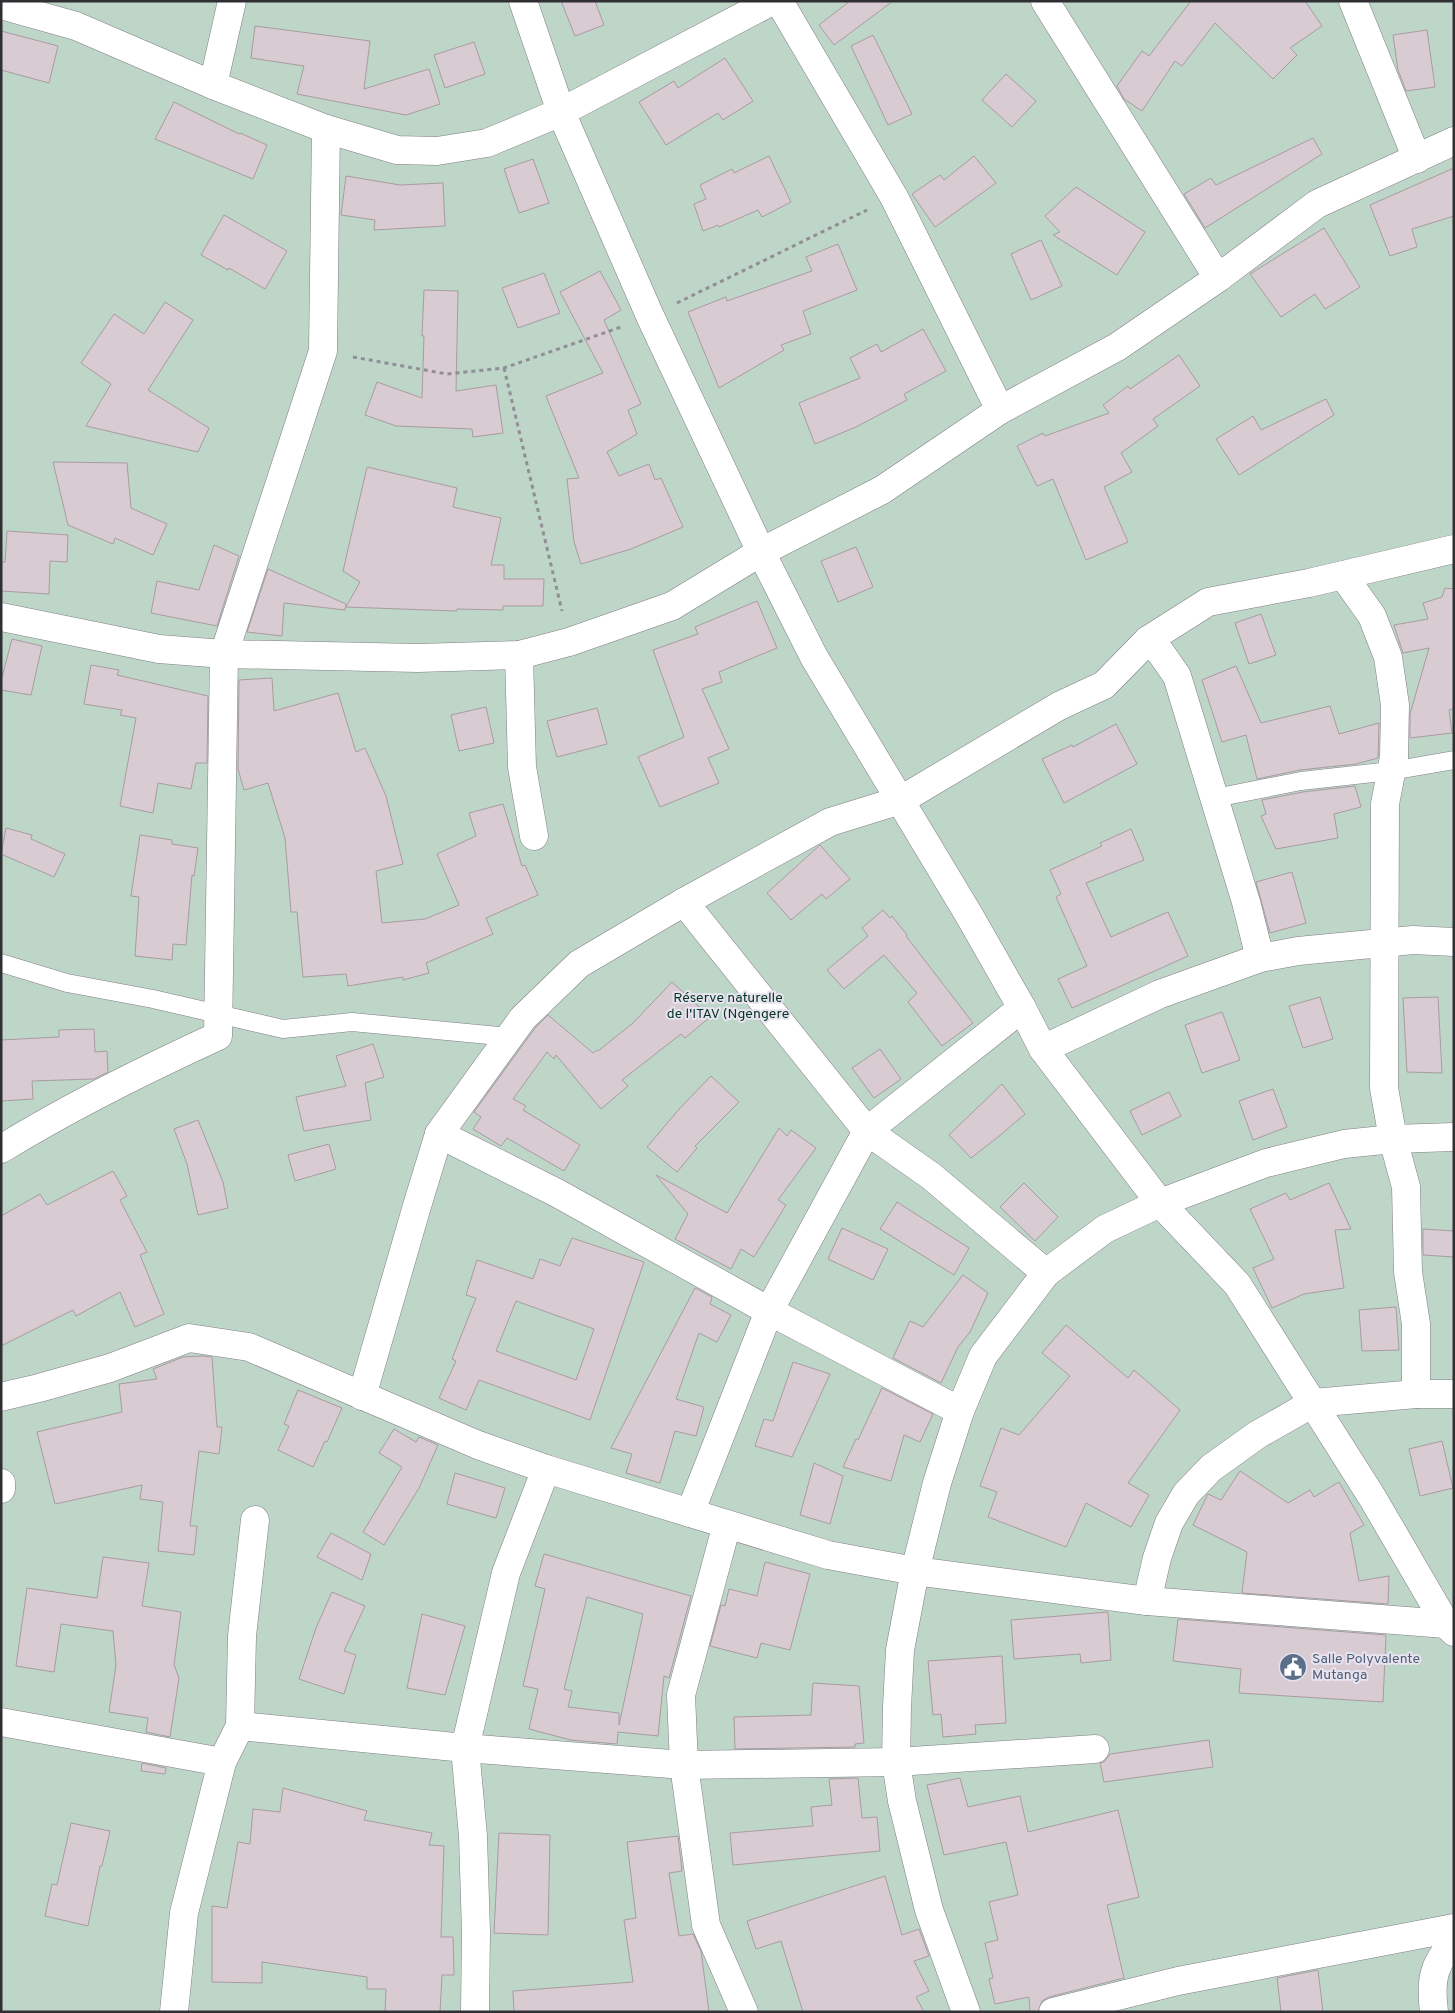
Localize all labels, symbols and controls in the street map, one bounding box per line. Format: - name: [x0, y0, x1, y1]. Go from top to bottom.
- park label: Réserve naturelle de l'ITAV (Ngengere: [667, 990, 789, 1023]
- place label: Salle Polyvalente Mutanga: [1312, 1651, 1420, 1684]
- public building icon: Salle Polyvalente Mutanga: [1278, 1652, 1308, 1682]

